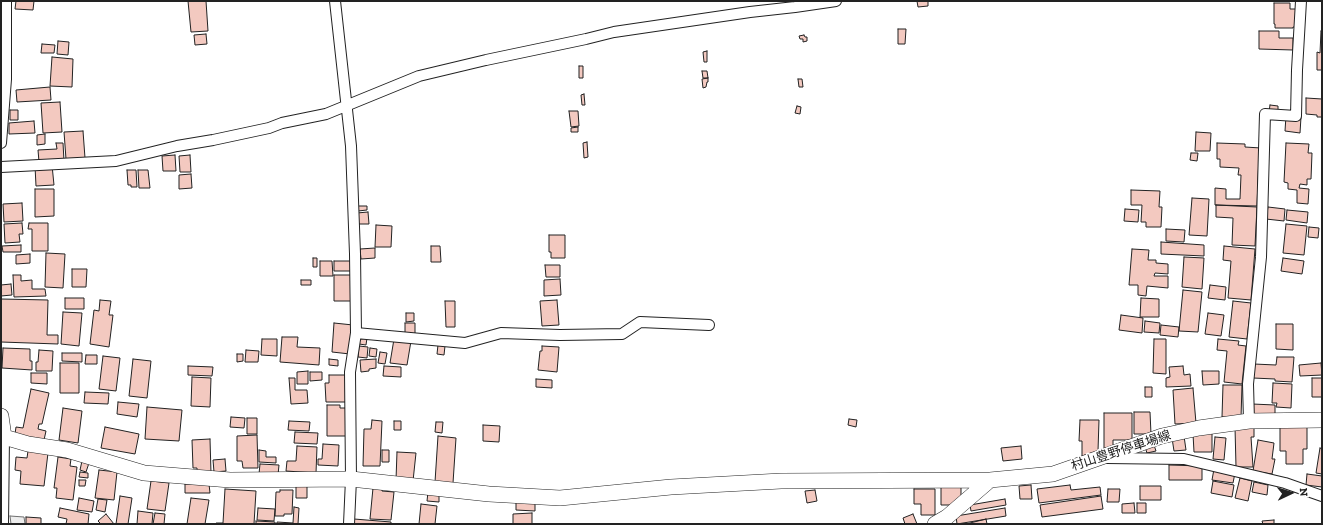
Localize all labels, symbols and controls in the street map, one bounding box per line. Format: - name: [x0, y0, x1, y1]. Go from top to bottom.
- street label: 村山豊野停車場線: [1069, 428, 1173, 474]
- north arrow: [1271, 473, 1311, 513]
- text: N: [1297, 487, 1310, 497]

